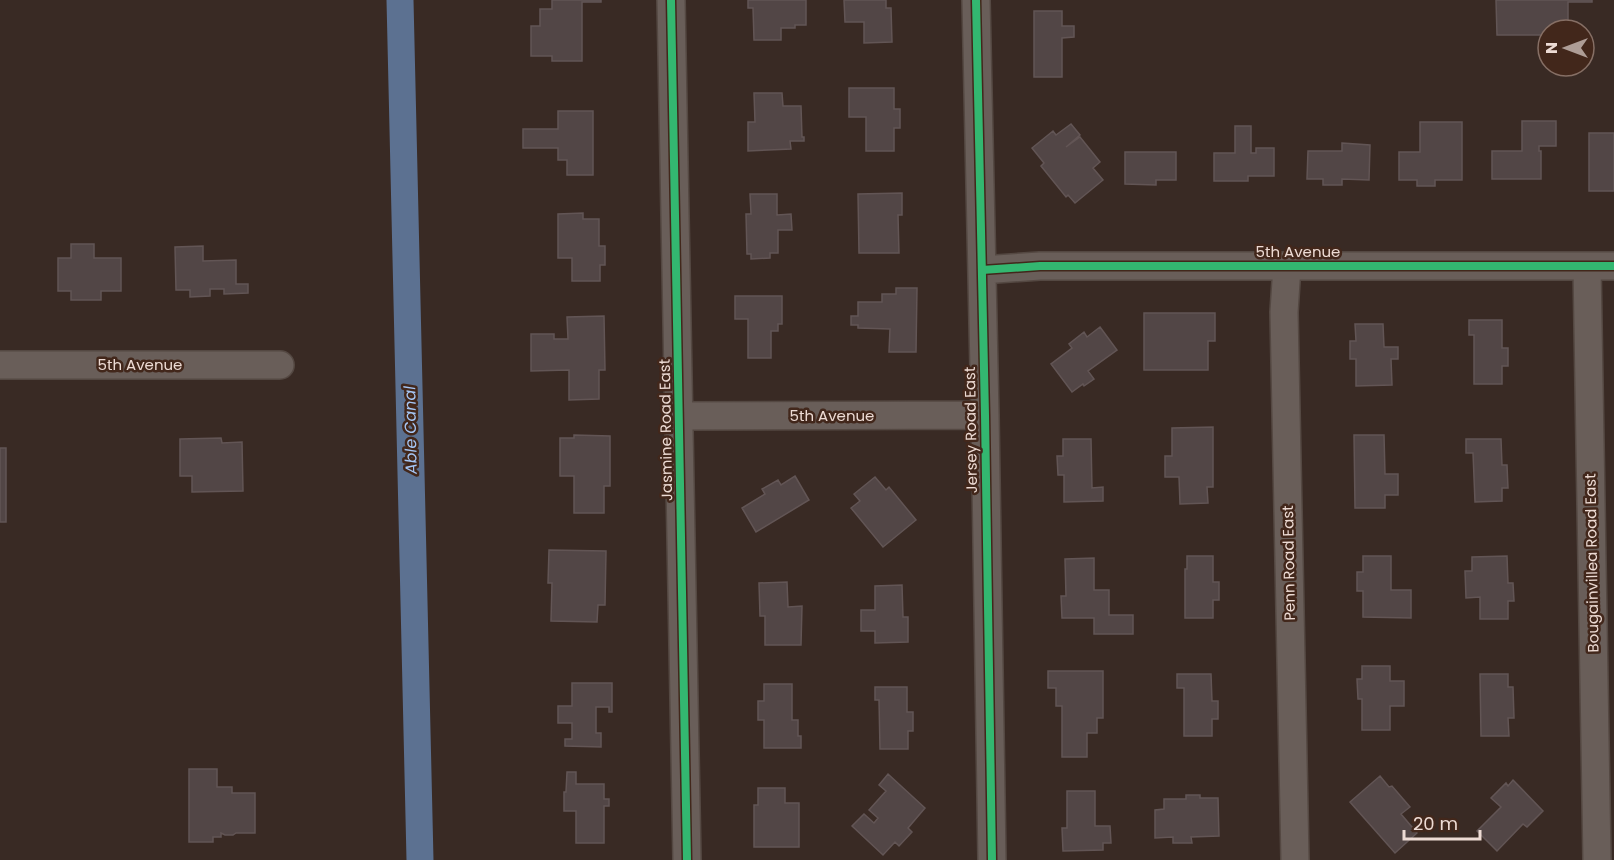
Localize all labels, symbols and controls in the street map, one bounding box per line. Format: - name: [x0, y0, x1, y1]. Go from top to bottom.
- north arrow: [1536, 18, 1596, 78]
- text: N: [1540, 42, 1563, 54]
- street label: 5th Avenue: [1256, 241, 1340, 262]
- street label: 5th Avenue: [98, 354, 182, 375]
- street label: Jasmine Road East: [654, 359, 677, 501]
- street label: Jersey Road East: [959, 367, 982, 493]
- water label: Able Canal: [398, 386, 423, 475]
- street label: 5th Avenue: [790, 405, 874, 426]
- street label: Bougainvillea Road East: [1579, 473, 1604, 653]
- street label: Penn Road East: [1277, 505, 1300, 621]
- scale bar: [1404, 803, 1480, 841]
- text: 20 m: [1413, 811, 1458, 836]

